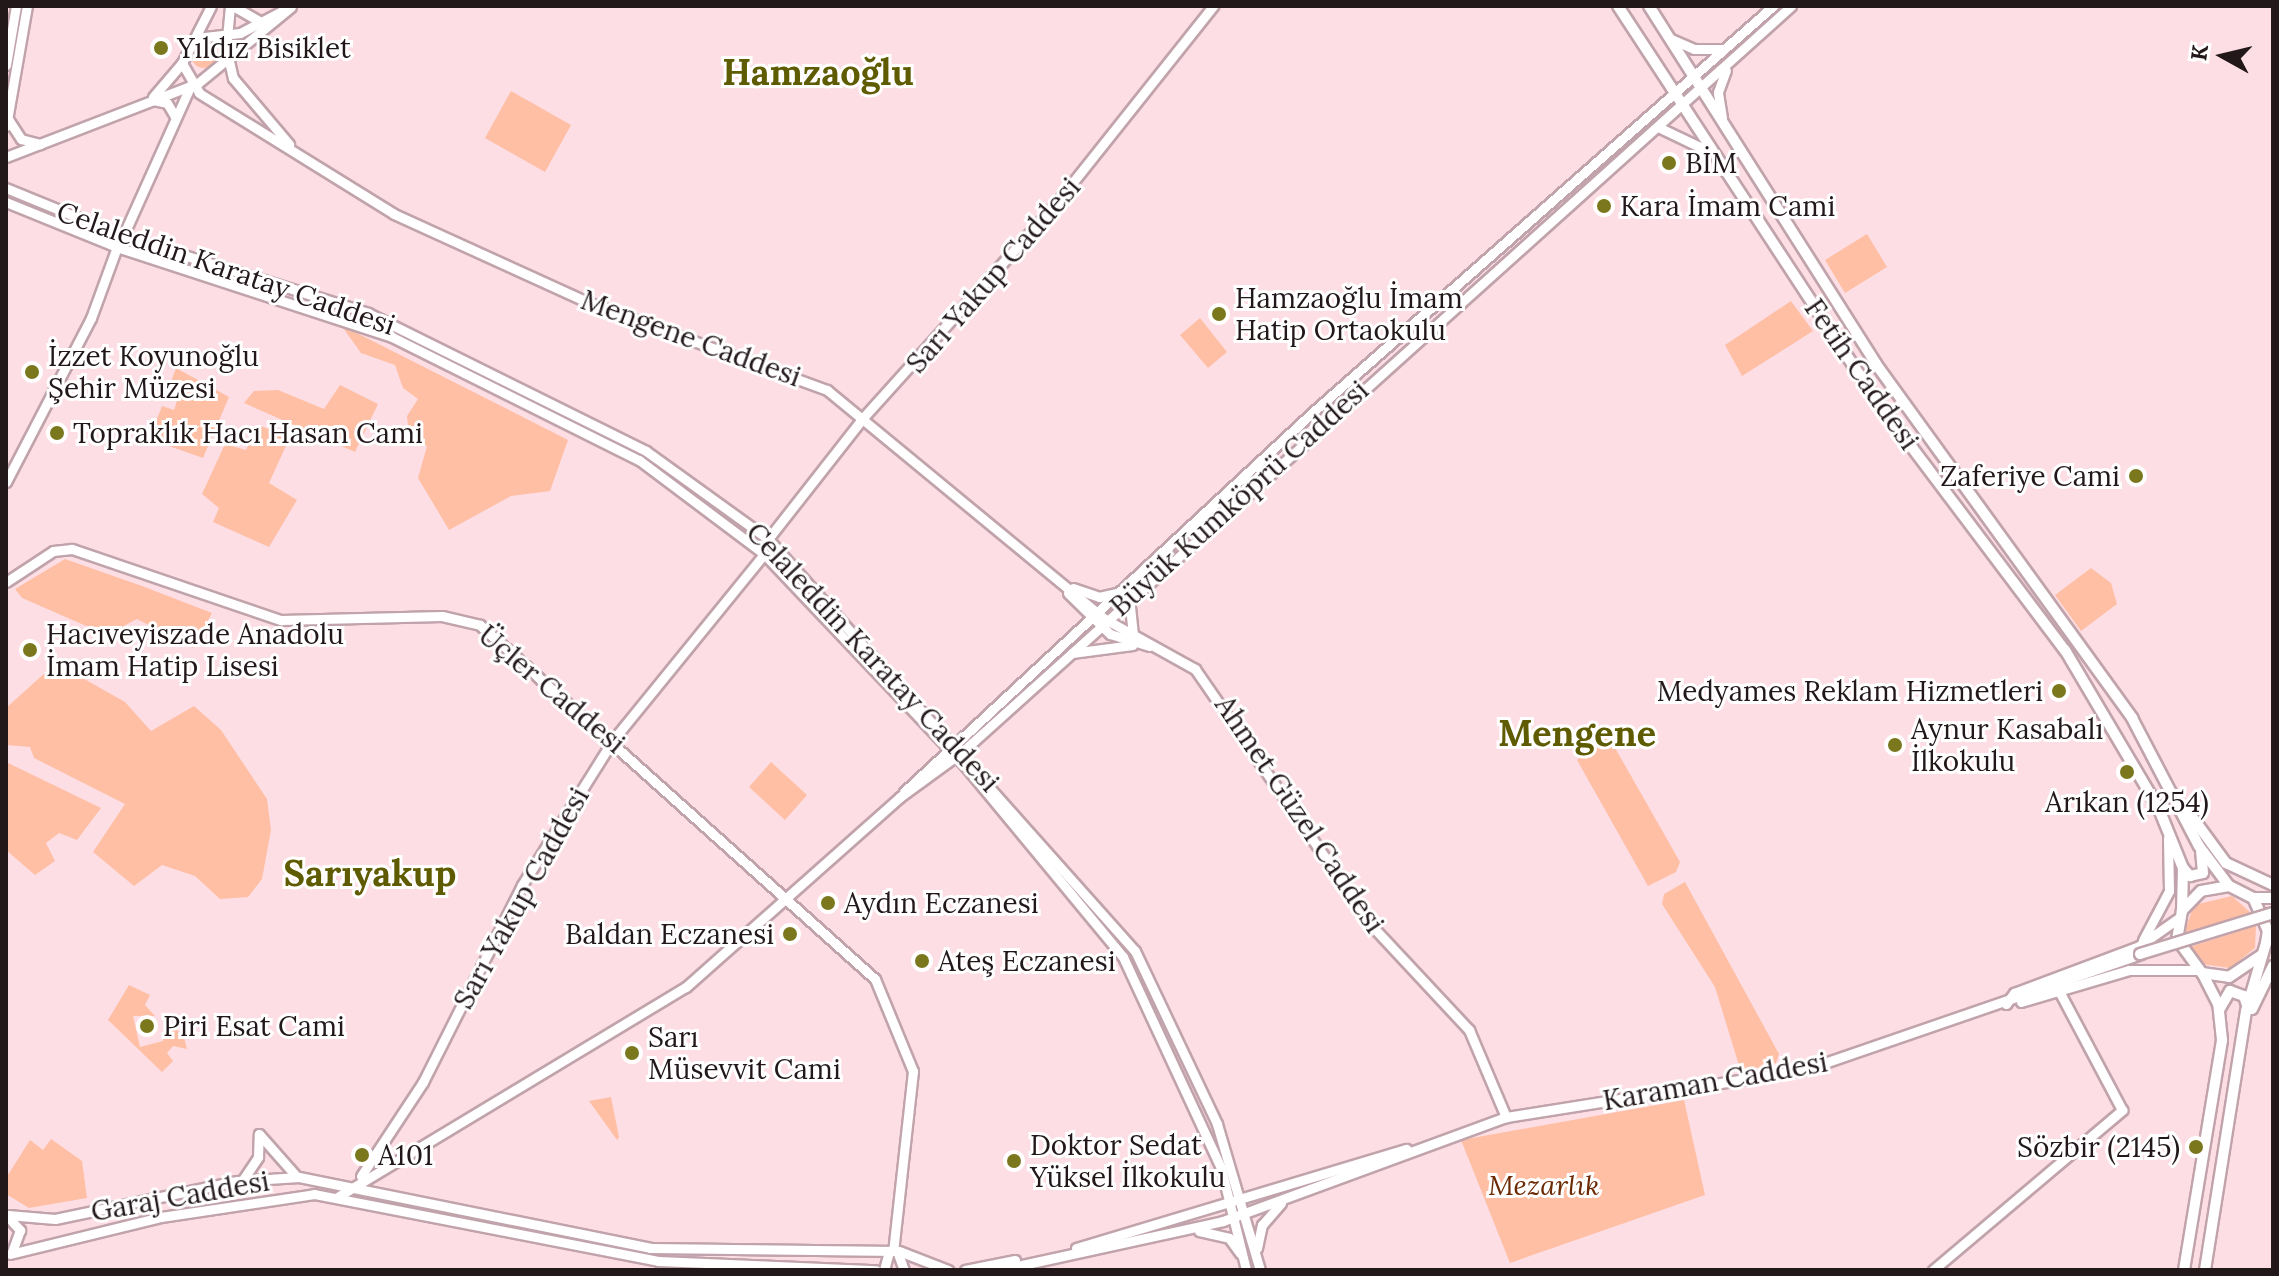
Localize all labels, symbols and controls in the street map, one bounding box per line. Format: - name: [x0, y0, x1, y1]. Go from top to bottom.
- north arrow: [2183, 16, 2263, 96]
- place label: Yıldız Bisiklet: [177, 31, 351, 65]
- marker: Yıldız Bisiklet: [152, 39, 170, 57]
- text: K: [2184, 43, 2214, 62]
- district label: Hamzaoğlu: [722, 51, 914, 95]
- place label: BİM: [1685, 146, 1737, 180]
- marker: BİM: [1660, 154, 1678, 172]
- street label: Sarı Yakup Caddesi: [899, 170, 1087, 380]
- place label: Kara İmam Cami: [1620, 189, 1835, 223]
- street label: Celaleddin Karatay Caddesi: [52, 194, 400, 342]
- marker: Kara İmam Cami: [1595, 197, 1613, 215]
- place label: Hamzaoğlu İmam Hatip Ortaokulu: [1235, 281, 1463, 347]
- street label: Mengene Caddesi: [577, 283, 805, 393]
- street label: Fetih Caddesi: [1798, 292, 1926, 456]
- marker: Hamzaoğlu İmam Hatip Ortaokulu: [1210, 305, 1228, 323]
- place label: İzzet Koyunoğlu Şehir Müzesi: [48, 339, 259, 405]
- marker: İzzet Koyunoğlu Şehir Müzesi: [23, 363, 41, 381]
- street label: Büyük Kumköprü Caddesi: [1103, 373, 1375, 623]
- place label: Topraklık Hacı Hasan Cami: [73, 416, 423, 450]
- marker: Topraklık Hacı Hasan Cami: [48, 424, 66, 442]
- place label: Zaferiye Cami: [1940, 459, 2120, 493]
- marker: Zaferiye Cami: [2127, 467, 2145, 485]
- street label: Celaleddin Karatay Caddesi: [739, 516, 1007, 798]
- place label: Hacıveyiszade Anadolu İmam Hatip Lisesi: [46, 617, 344, 683]
- street label: Üçler Caddesi: [472, 618, 632, 760]
- marker: Hacıveyiszade Anadolu İmam Hatip Lisesi: [21, 641, 39, 659]
- place label: Medyames Reklam Hizmetleri: [1657, 674, 2043, 708]
- marker: Medyames Reklam Hizmetleri: [2050, 682, 2068, 700]
- street label: Ahmet Güzel Caddesi: [1208, 689, 1392, 939]
- district label: Mengene: [1498, 712, 1656, 756]
- place label: Aynur Kasabalı İlkokulu: [1911, 712, 2103, 778]
- marker: Aynur Kasabalı İlkokulu: [1886, 736, 1904, 754]
- marker: Arıkan (1254): [2118, 763, 2136, 781]
- street label: Sarı Yakup Caddesi: [446, 781, 596, 1015]
- place label: Arıkan (1254): [2045, 785, 2209, 819]
- district label: Sarıyakup: [284, 852, 456, 896]
- place label: Aydın Eczanesi: [844, 886, 1039, 920]
- marker: Aydın Eczanesi: [819, 894, 837, 912]
- place label: Baldan Eczanesi: [565, 917, 774, 951]
- marker: Baldan Eczanesi: [781, 925, 799, 943]
- place label: Ateş Eczanesi: [938, 944, 1116, 978]
- marker: Ateş Eczanesi: [913, 952, 931, 970]
- place label: Piri Esat Cami: [163, 1009, 345, 1043]
- marker: Piri Esat Cami: [138, 1017, 156, 1035]
- place label: Sarı Müsevvit Cami: [648, 1020, 841, 1086]
- marker: Sarı Müsevvit Cami: [623, 1044, 641, 1062]
- street label: Karaman Caddesi: [1600, 1045, 1830, 1117]
- place label: Doktor Sedat Yüksel İlkokulu: [1030, 1128, 1226, 1194]
- place label: Sözbir (2145): [2017, 1130, 2180, 1164]
- place label: A101: [378, 1138, 433, 1172]
- marker: Sözbir (2145): [2187, 1138, 2205, 1156]
- marker: A101: [353, 1146, 371, 1164]
- marker: Doktor Sedat Yüksel İlkokulu: [1005, 1152, 1023, 1170]
- street label: Garaj Caddesi: [88, 1164, 272, 1228]
- park label: Mezarlık: [1488, 1168, 1600, 1202]

